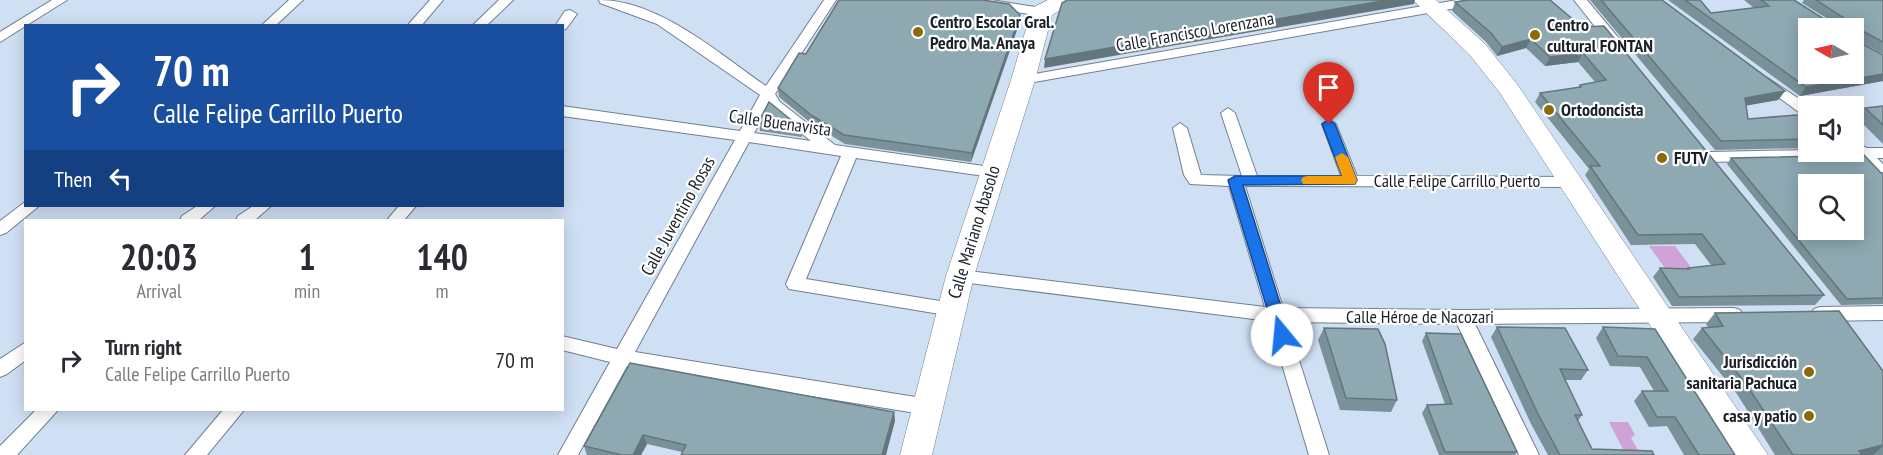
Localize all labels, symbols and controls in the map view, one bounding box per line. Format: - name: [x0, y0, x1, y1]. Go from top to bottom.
- street label: Calle Francisco Lorenzana: [1114, 6, 1276, 57]
- place label: Centro Escolar Gral. Pedro Ma. Anaya: [930, 10, 1054, 54]
- place label: Centro cultural FONTAN: [1547, 13, 1653, 57]
- north arrow: [1798, 18, 1864, 84]
- map controls: [1798, 18, 1864, 240]
- marker: Centro Escolar Gral. Pedro Ma. Anaya: [911, 25, 925, 39]
- marker: Centro cultural FONTAN: [1528, 28, 1542, 42]
- text: 70 m: [153, 43, 230, 98]
- icon: right: [54, 48, 132, 126]
- pin: [1303, 62, 1354, 124]
- icon: arrive: [1312, 71, 1345, 104]
- text: Calle Felipe Carrillo Puerto: [153, 96, 403, 130]
- button: sound: [1798, 96, 1864, 162]
- place label: Ortodoncista: [1561, 98, 1643, 121]
- marker: Ortodoncista: [1542, 103, 1556, 117]
- street label: Calle Buenavista: [728, 104, 833, 141]
- place label: FUTV: [1674, 146, 1709, 169]
- marker: FUTV: [1655, 151, 1669, 165]
- street label: Calle Juventino Rosas: [635, 152, 720, 279]
- icon: left: [104, 162, 137, 195]
- street label: Calle Mariano Abasolo: [942, 162, 1005, 301]
- text: Then: [54, 165, 92, 193]
- street label: Calle Felipe Carrillo Puerto: [1374, 169, 1541, 192]
- button: search: [1798, 174, 1864, 240]
- text: 20:03: [120, 233, 198, 280]
- text: 1: [298, 233, 316, 280]
- text: 140: [416, 233, 468, 280]
- text: Arrival: [136, 278, 182, 304]
- text: min: [294, 278, 320, 304]
- text: m: [436, 278, 449, 304]
- position arrow: [1250, 303, 1314, 367]
- street label: Calle Héroe de Nacozari: [1346, 305, 1494, 328]
- text: Turn right: [105, 333, 182, 361]
- icon: right: [54, 344, 87, 377]
- text: 70 m: [495, 346, 534, 374]
- place label: Jurisdicción sanitaria Pachuca: [1686, 350, 1797, 394]
- text: Calle Felipe Carrillo Puerto: [105, 361, 290, 387]
- marker: Jurisdicción sanitaria Pachuca: [1802, 365, 1816, 379]
- place label: casa y patio: [1723, 404, 1797, 427]
- marker: casa y patio: [1802, 409, 1816, 423]

